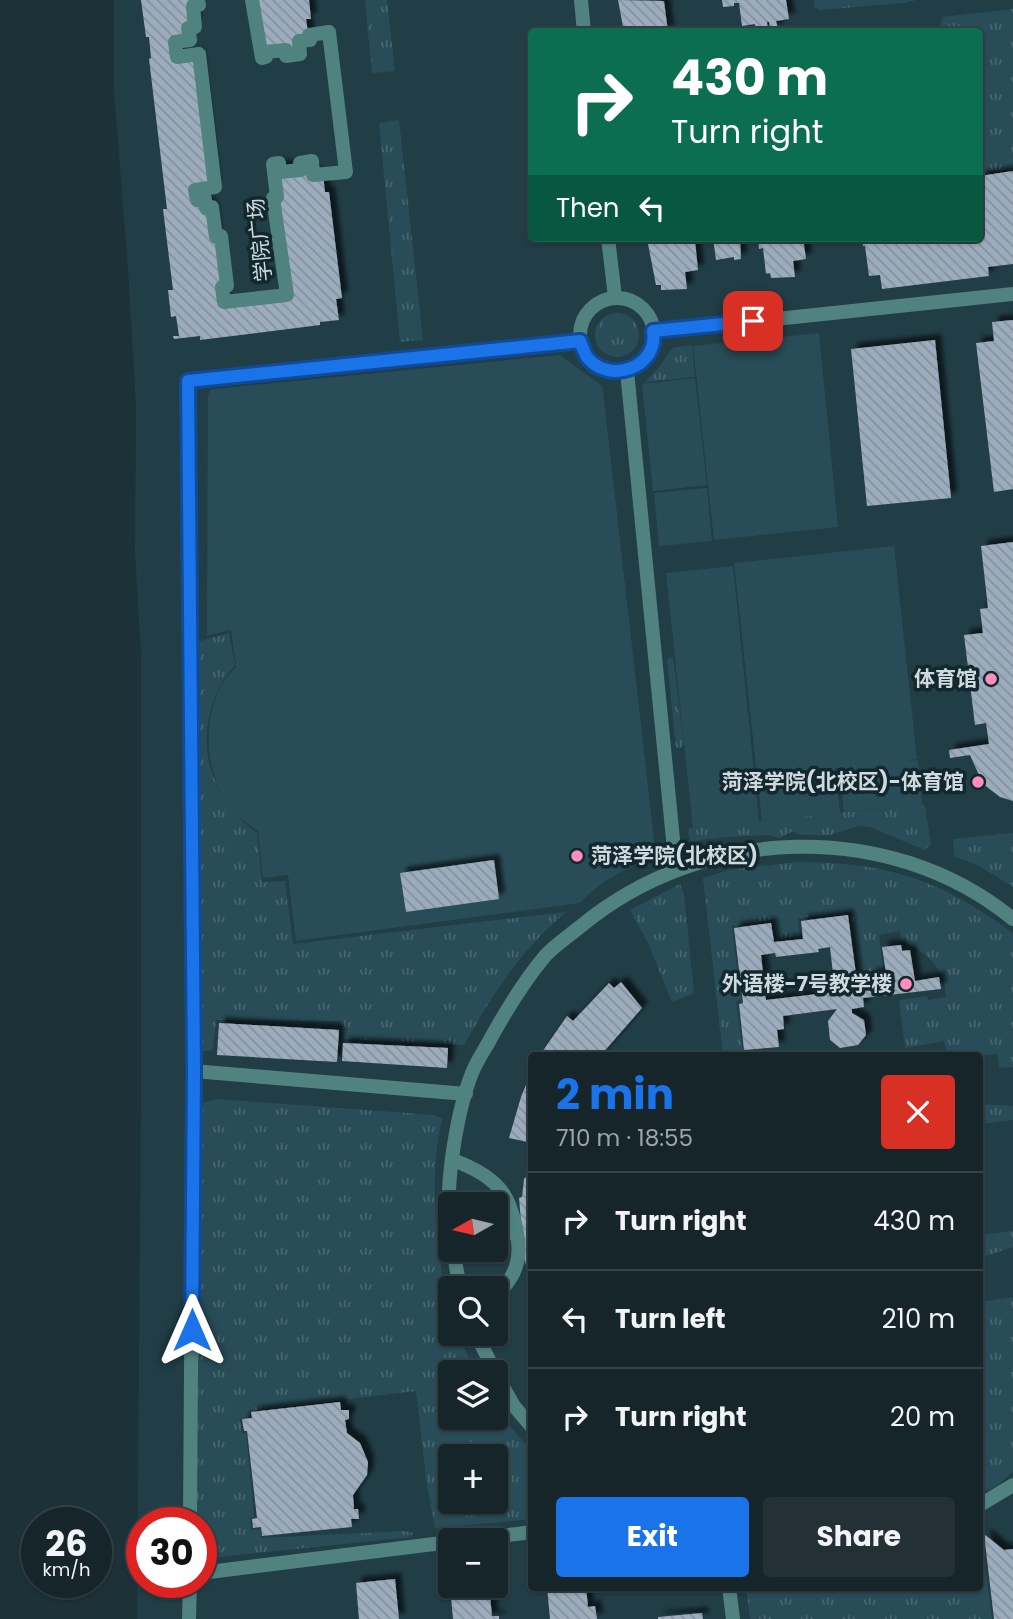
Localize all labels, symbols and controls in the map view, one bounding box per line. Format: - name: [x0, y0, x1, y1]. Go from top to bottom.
- text: 430 m: [671, 44, 828, 112]
- icon: right: [556, 56, 647, 147]
- text: Turn right: [671, 109, 823, 154]
- icon: left: [633, 189, 671, 227]
- text: Then: [556, 190, 619, 226]
- street label: 学院广场: [241, 197, 278, 283]
- pin: [723, 291, 783, 351]
- icon: arrive: [734, 302, 772, 340]
- place label: 体育馆: [914, 664, 977, 693]
- marker: 体育馆: [983, 671, 999, 687]
- place label: 菏泽学院(北校区)-体育馆: [722, 767, 964, 796]
- marker: 菏泽学院(北校区)-体育馆: [970, 774, 986, 790]
- place label: 菏泽学院(北校区): [591, 841, 758, 870]
- marker: 菏泽学院(北校区): [569, 848, 585, 864]
- place label: 外语楼-7号教学楼: [722, 969, 892, 998]
- marker: 外语楼-7号教学楼: [898, 976, 914, 992]
- text: 2 min: [556, 1065, 674, 1124]
- button: close: [881, 1075, 955, 1149]
- text: 710 m · 18:55: [556, 1122, 693, 1154]
- north arrow: [438, 1192, 508, 1262]
- map controls: [438, 1192, 508, 1598]
- icon: right: [556, 1202, 594, 1240]
- text: Turn right: [615, 1203, 747, 1239]
- text: 430 m: [873, 1203, 955, 1239]
- button: search: [438, 1276, 508, 1346]
- position arrow: [155, 1293, 229, 1367]
- icon: left: [556, 1300, 594, 1338]
- text: Turn left: [615, 1301, 726, 1337]
- text: 210 m: [882, 1301, 955, 1337]
- button: layers: [438, 1360, 508, 1430]
- icon: right: [556, 1398, 594, 1436]
- text: Turn right: [615, 1399, 747, 1435]
- text: 20 m: [890, 1399, 955, 1435]
- button: +: [438, 1444, 508, 1514]
- button: Exit: [556, 1497, 749, 1577]
- button: Share: [763, 1497, 955, 1577]
- speed limit sign: 30: [126, 1507, 217, 1598]
- text: 26: [45, 1519, 88, 1568]
- button: −: [438, 1528, 508, 1598]
- text: km/h: [43, 1557, 90, 1582]

